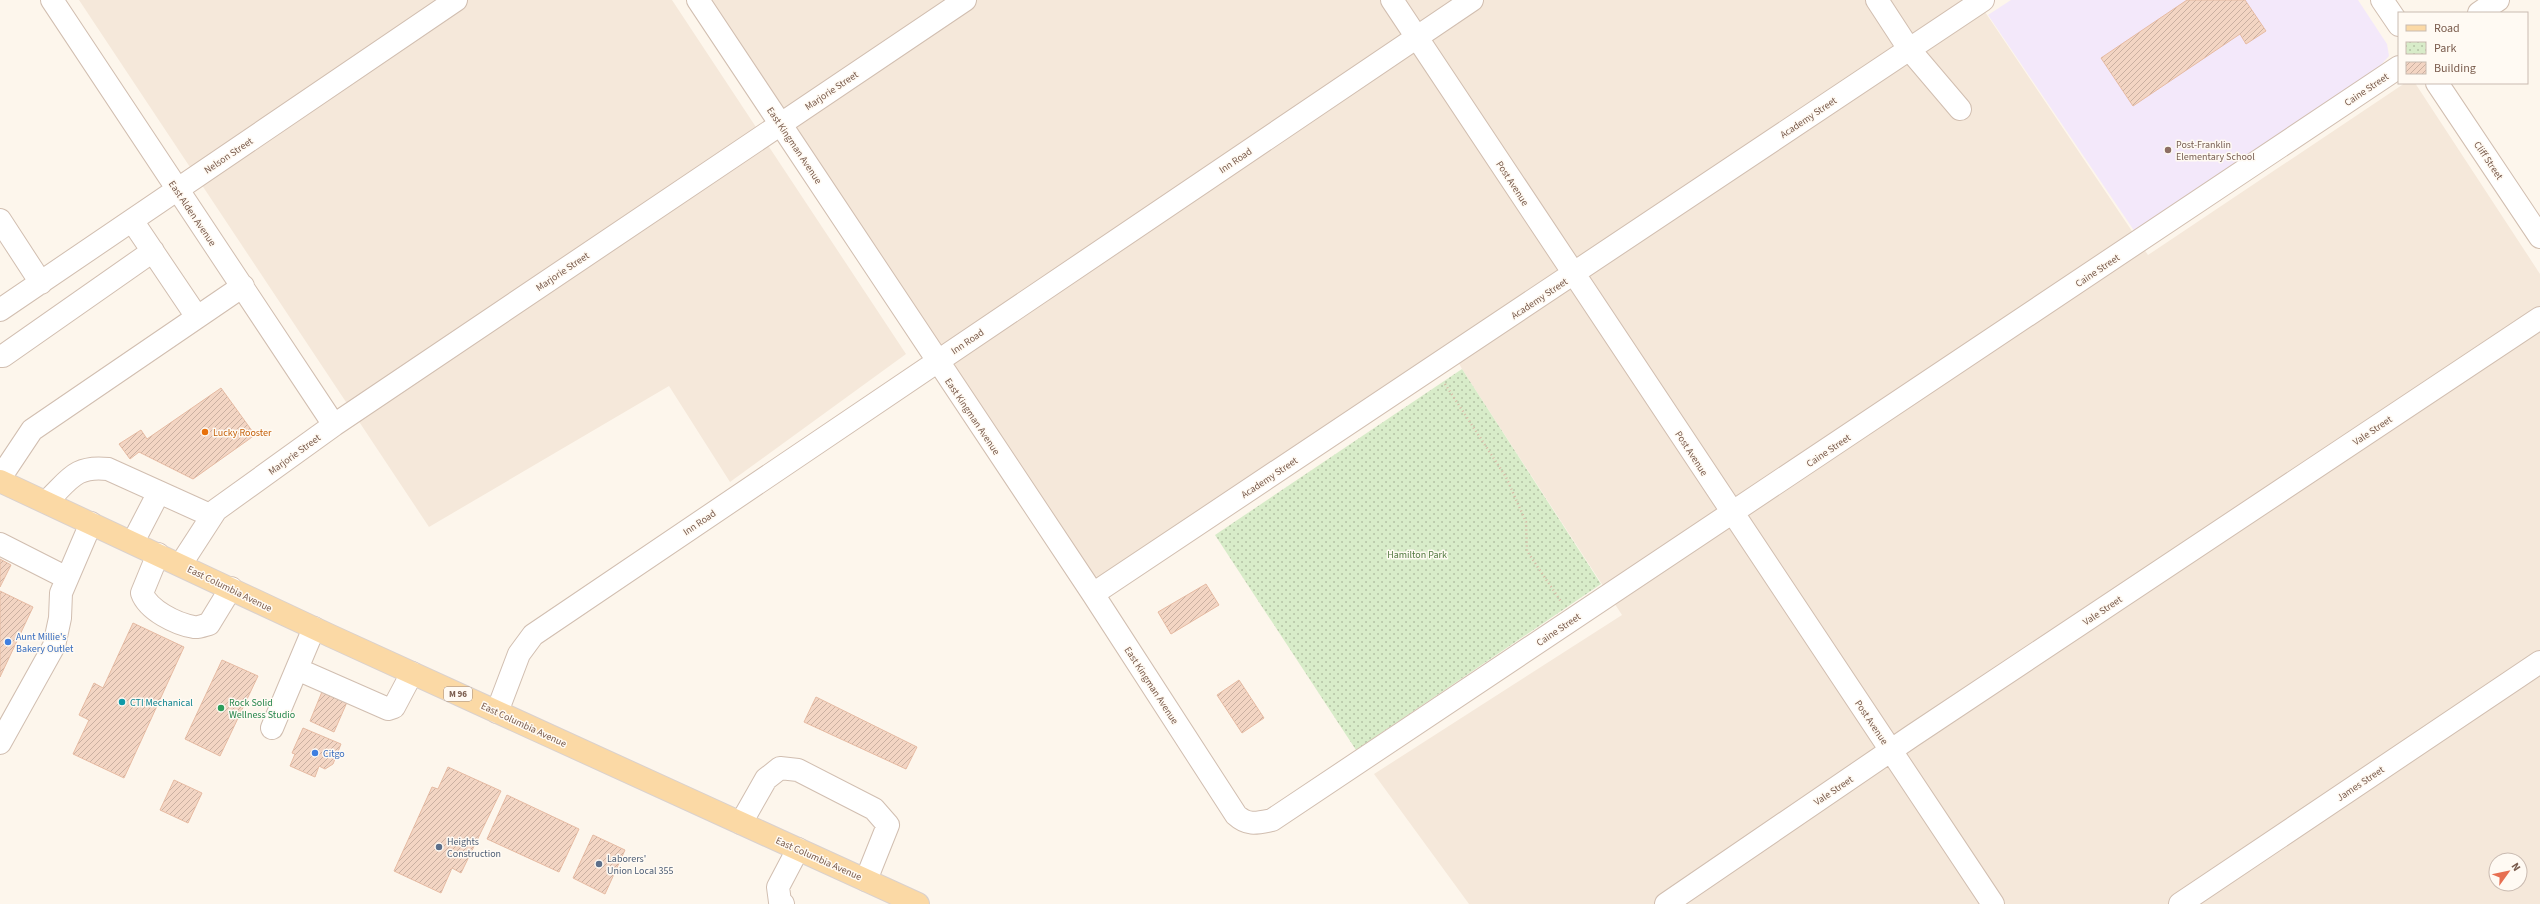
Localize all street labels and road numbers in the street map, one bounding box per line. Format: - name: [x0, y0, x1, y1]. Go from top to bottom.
- street label: Marjorie Street: [802, 67, 862, 114]
- street label: Caine Street: [2342, 70, 2392, 110]
- street label: Academy Street: [1778, 93, 1840, 142]
- street label: East Kingman Avenue: [763, 104, 825, 187]
- street label: Nelson Street: [201, 134, 256, 177]
- street label: Cliff Street: [2470, 139, 2506, 183]
- street label: Inn Road: [1216, 145, 1255, 177]
- street label: Post Avenue: [1492, 158, 1532, 209]
- street label: East Alden Avenue: [165, 178, 219, 249]
- street label: Marjorie Street: [533, 248, 593, 295]
- street label: Caine Street: [2073, 251, 2123, 291]
- street label: Academy Street: [1509, 274, 1571, 323]
- street label: Inn Road: [948, 326, 987, 358]
- street label: East Kingman Avenue: [941, 375, 1003, 458]
- street label: Vale Street: [2350, 412, 2395, 449]
- street label: Post Avenue: [1671, 428, 1711, 479]
- street label: Marjorie Street: [266, 431, 324, 479]
- street label: Caine Street: [1804, 431, 1854, 471]
- street label: Academy Street: [1239, 453, 1301, 502]
- street label: Inn Road: [680, 507, 719, 539]
- street label: East Columbia Avenue: [185, 562, 274, 616]
- street label: Vale Street: [2080, 592, 2125, 629]
- street label: Caine Street: [1534, 610, 1584, 650]
- street label: East Kingman Avenue: [1121, 644, 1182, 727]
- road number: M 96: [444, 687, 472, 701]
- street label: Post Avenue: [1851, 697, 1891, 748]
- street label: East Columbia Avenue: [478, 699, 569, 751]
- street label: James Street: [2334, 762, 2388, 805]
- street label: Vale Street: [1811, 772, 1856, 809]
- street label: East Columbia Avenue: [773, 834, 864, 884]

